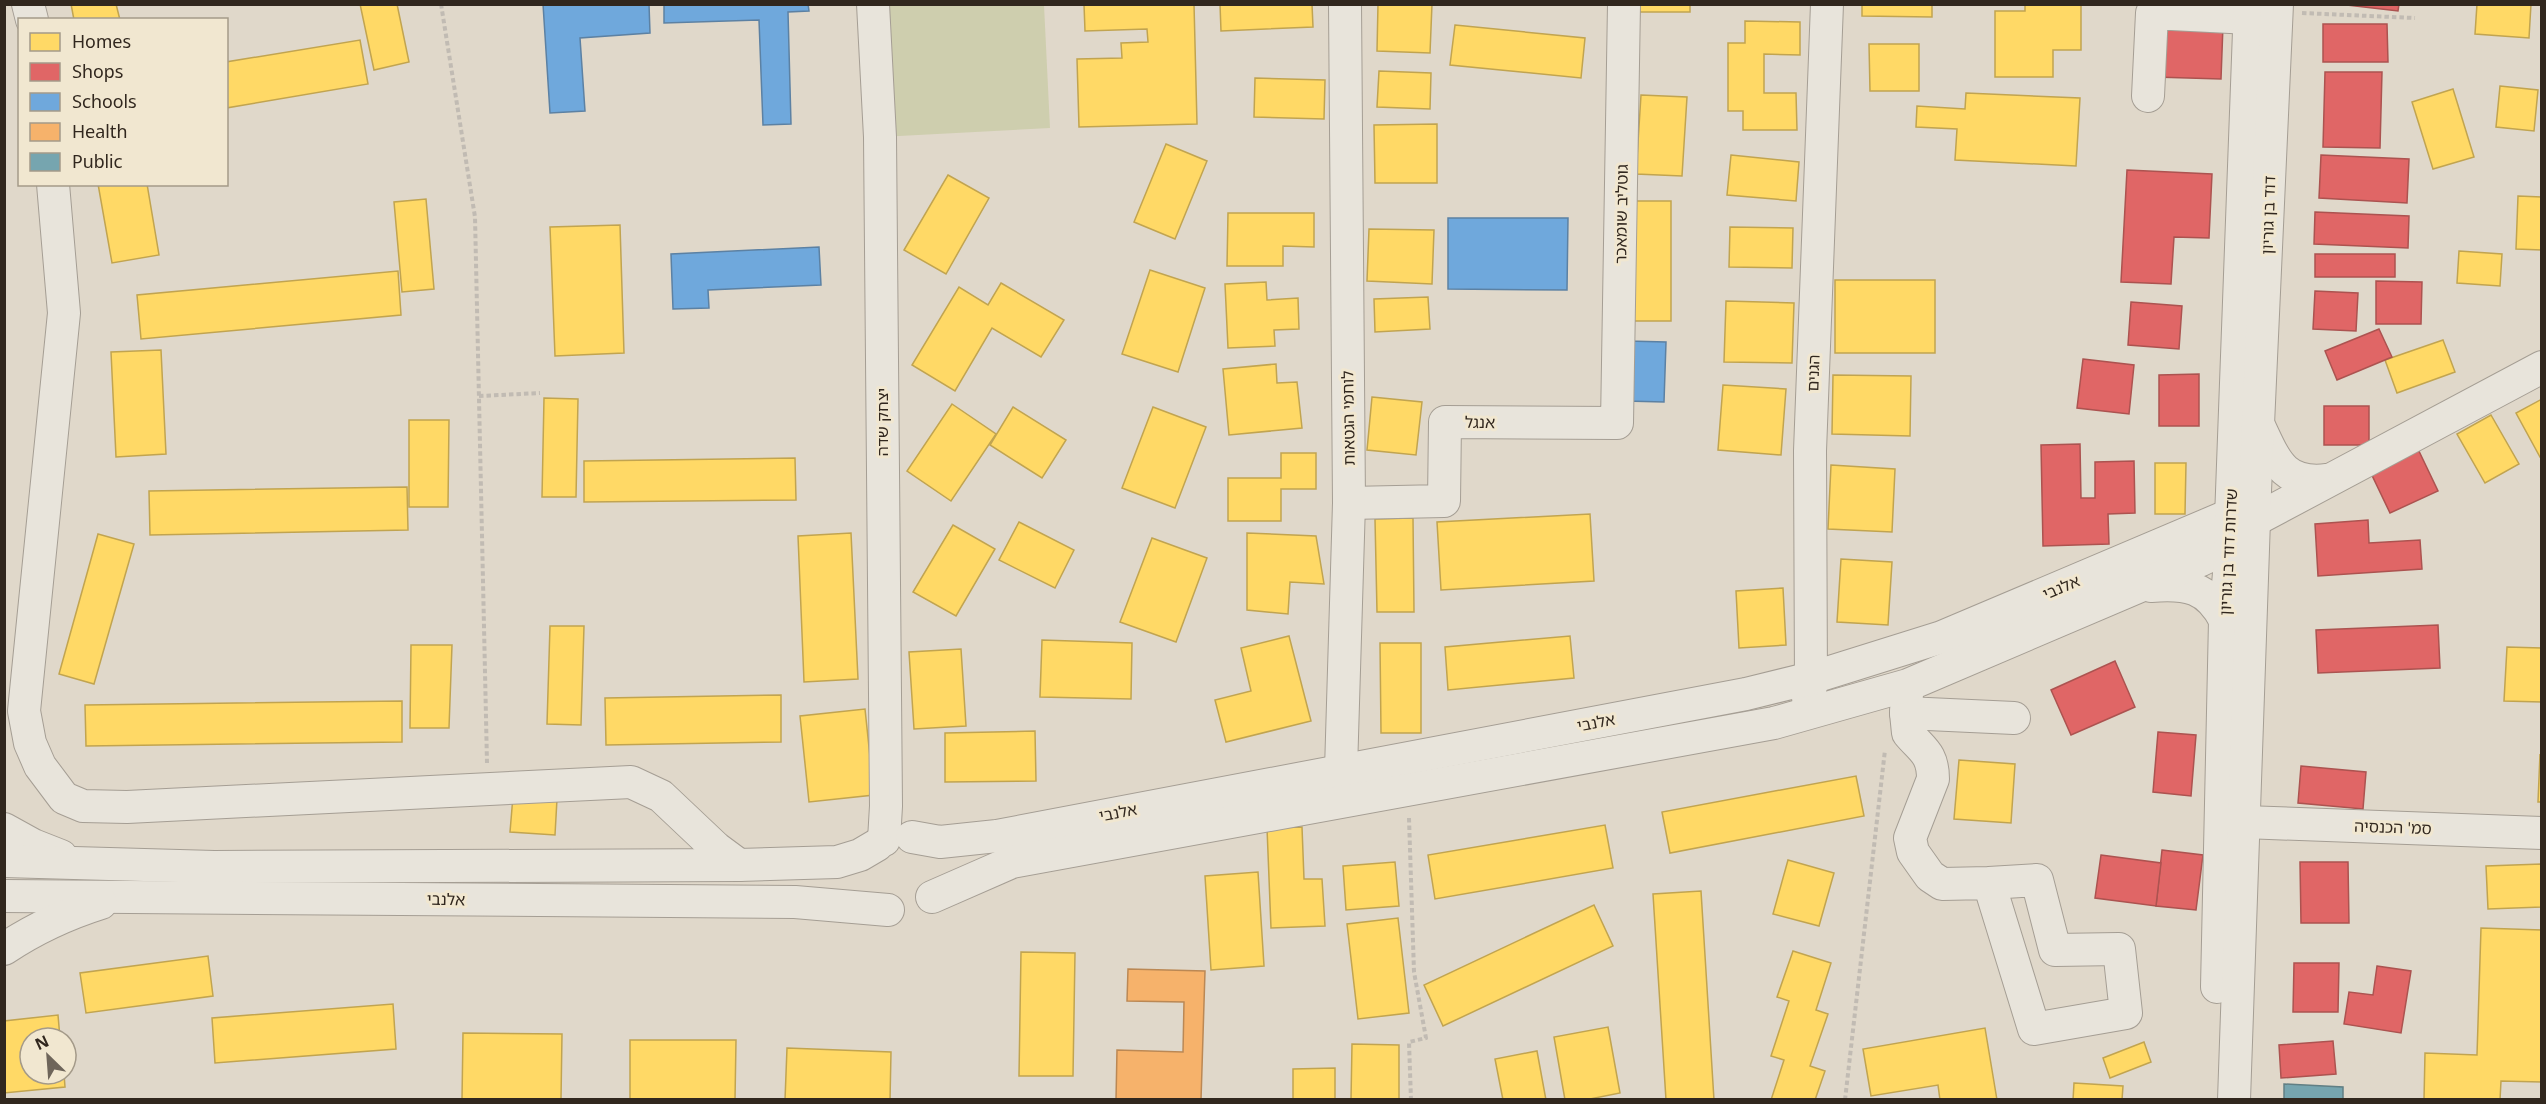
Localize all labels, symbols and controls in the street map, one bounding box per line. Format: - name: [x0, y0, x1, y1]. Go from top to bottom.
- legend: [18, 18, 228, 186]
- text: Homes: [72, 29, 131, 53]
- text: Shops: [72, 59, 123, 83]
- text: Schools: [72, 89, 137, 113]
- text: Health: [72, 119, 128, 143]
- text: Public: [72, 149, 123, 173]
- street label: גוטליב שומאכר: [1609, 164, 1633, 264]
- street label: דוד בן גוריון: [2256, 175, 2280, 255]
- street label: הגנים: [1801, 354, 1825, 392]
- street label: לוחמי הגטאות: [1336, 370, 1360, 466]
- street label: יצחק שדה: [871, 388, 893, 456]
- street label: אנגל: [1465, 411, 1495, 433]
- street label: שדרות דוד בן גוריון: [2214, 488, 2242, 616]
- street label: אלנבי: [2039, 569, 2083, 605]
- street label: אלנבי: [1575, 708, 1617, 736]
- street label: אלנבי: [1097, 798, 1139, 826]
- street label: סמ' הכנסיה: [2354, 815, 2432, 839]
- street label: אלנבי: [427, 888, 465, 910]
- north arrow: [18, 1026, 78, 1086]
- text: N: [31, 1030, 52, 1055]

